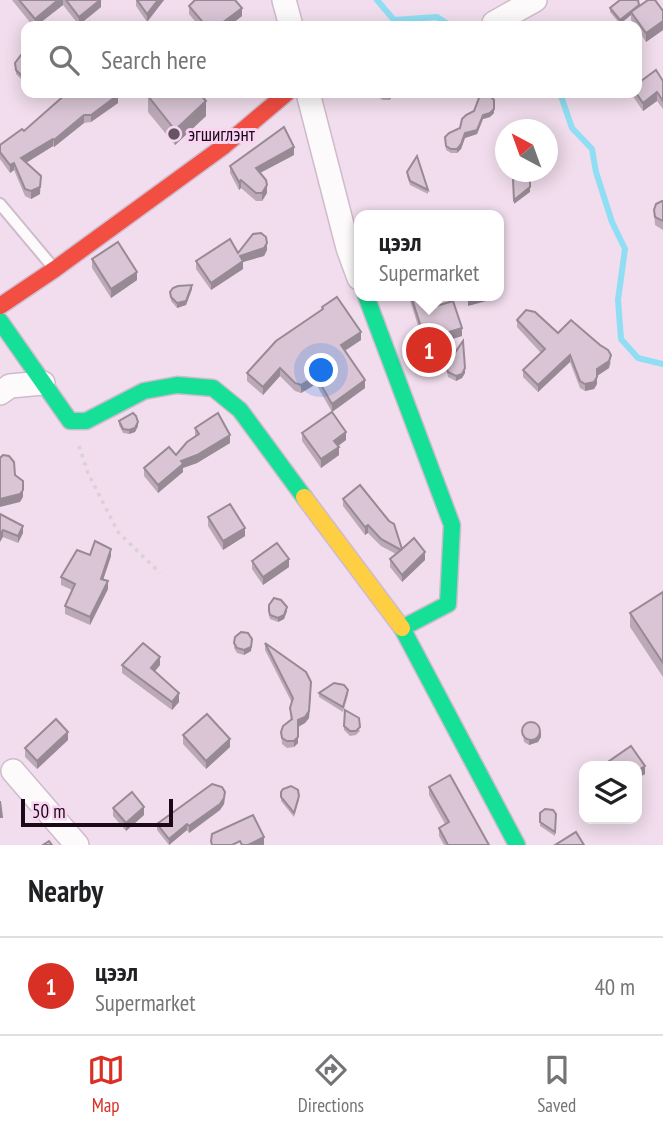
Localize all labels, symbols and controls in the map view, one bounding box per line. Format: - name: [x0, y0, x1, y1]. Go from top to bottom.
- search box: [21, 21, 642, 98]
- icon: search: [45, 41, 83, 79]
- text: Search here: [101, 43, 207, 76]
- north arrow: [495, 119, 558, 182]
- place label: эгшиглэнт: [188, 122, 256, 146]
- marker: эгшиглэнт: [166, 126, 182, 142]
- popup: [354, 210, 504, 301]
- text: цээл: [379, 225, 422, 258]
- text: Supermarket: [379, 258, 479, 287]
- pin: 1: [406, 324, 452, 376]
- your location: [304, 353, 338, 387]
- map controls: [579, 761, 642, 824]
- button: layers: [579, 761, 642, 824]
- scale bar: [21, 796, 173, 828]
- text: 50 m: [32, 799, 66, 823]
- text: Nearby: [28, 871, 103, 910]
- text: цээл: [95, 955, 138, 988]
- text: 1: [46, 972, 57, 1001]
- text: 40 m: [594, 972, 635, 1001]
- text: Supermarket: [95, 988, 196, 1017]
- tab: Map: [87, 1051, 125, 1117]
- tab: Directions: [298, 1051, 364, 1117]
- tab: Saved: [537, 1051, 576, 1117]

